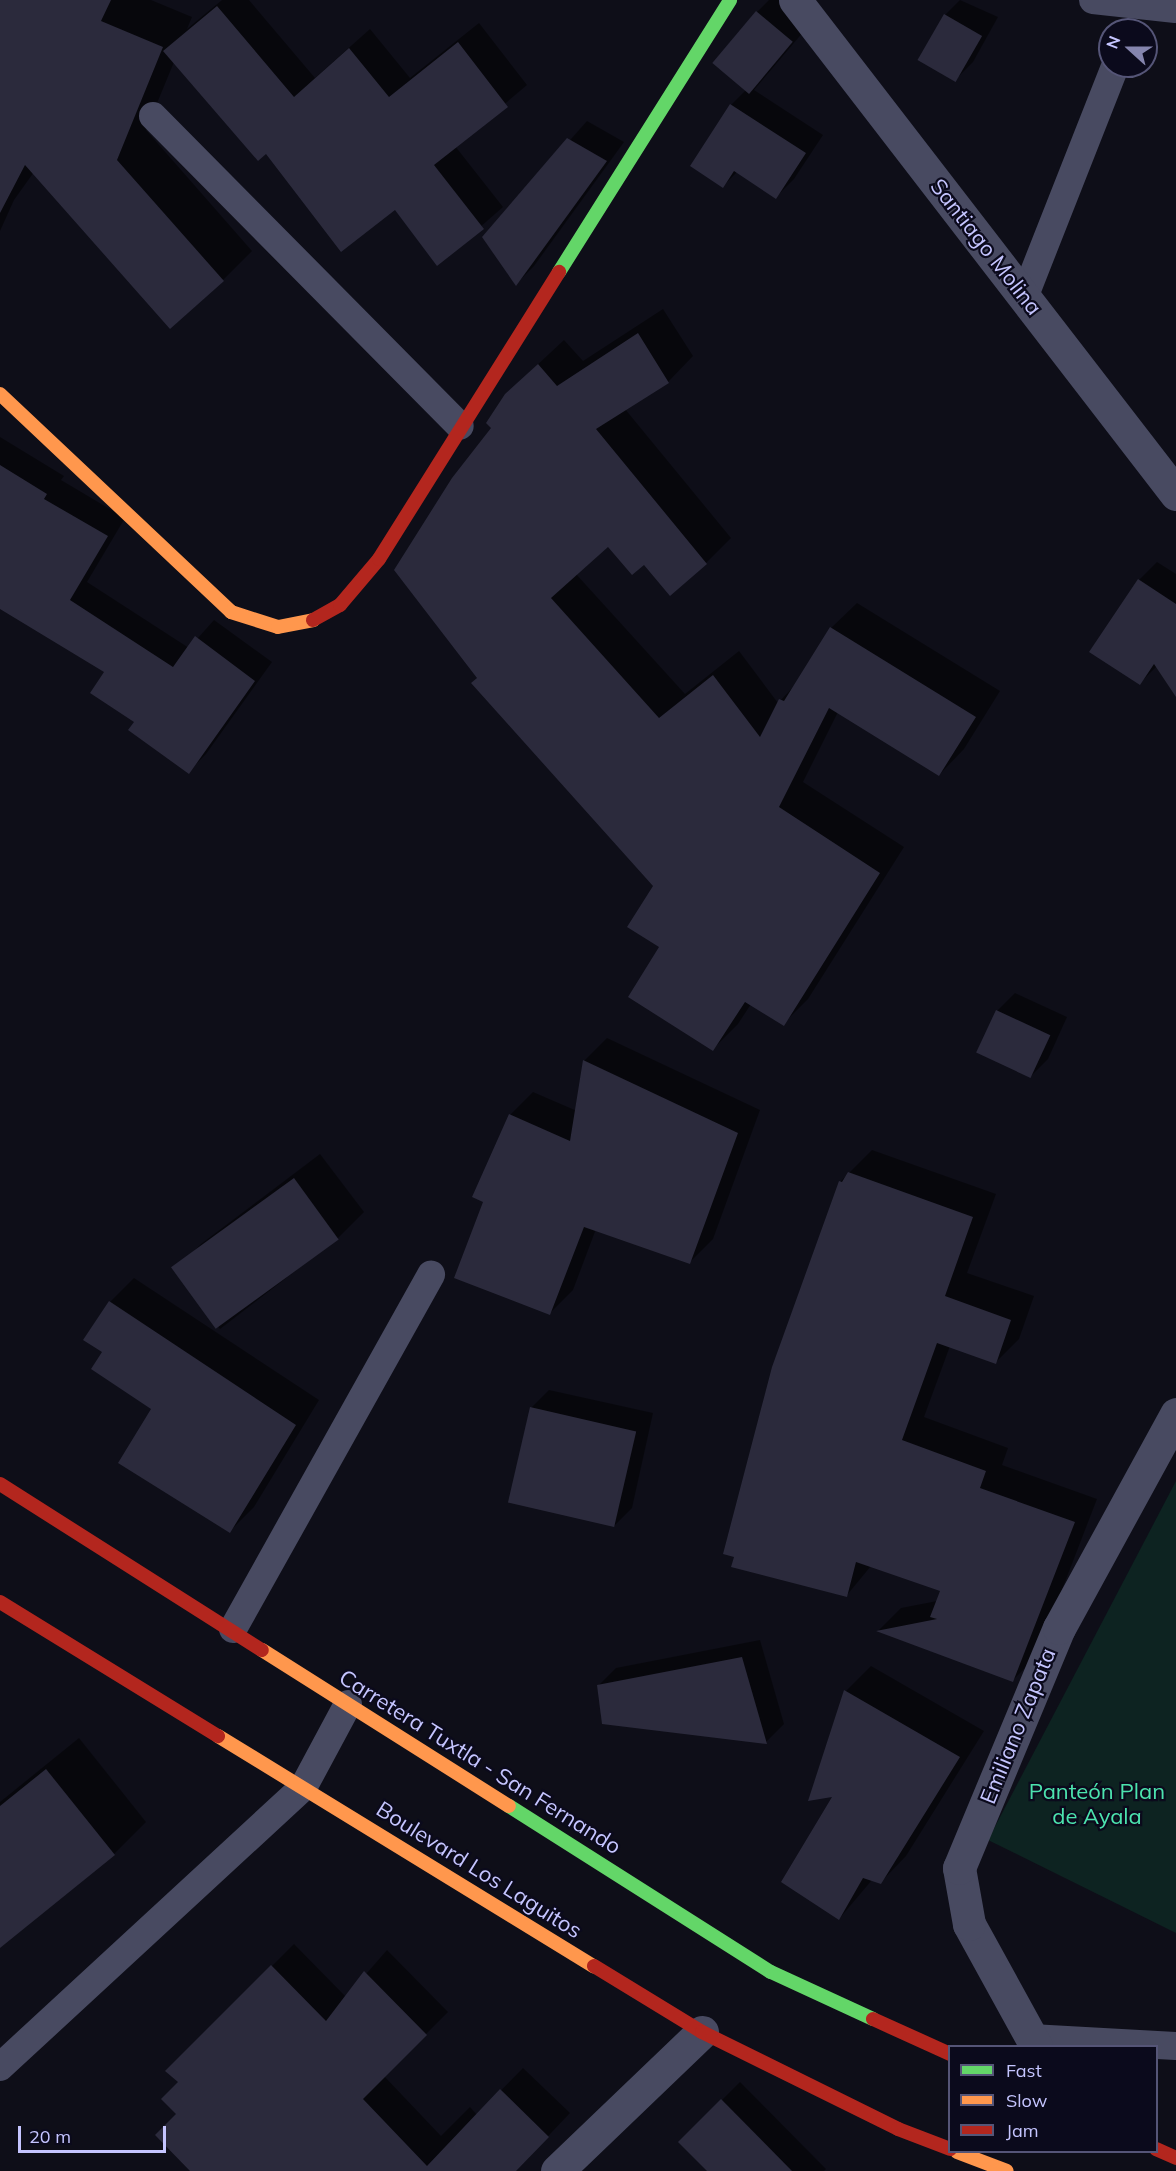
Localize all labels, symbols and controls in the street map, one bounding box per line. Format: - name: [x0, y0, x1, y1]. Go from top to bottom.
- north arrow: [1098, 18, 1158, 78]
- text: N: [1102, 33, 1125, 51]
- street label: Santiago Molina: [925, 174, 1047, 320]
- street label: Emiliano Zapata: [975, 1644, 1061, 1808]
- street label: Carretera Tuxtla - San Fernando: [334, 1664, 626, 1860]
- park label: Panteón Plan de Ayala: [1029, 1778, 1165, 1830]
- street label: Boulevard Los Laguitos: [371, 1796, 587, 1944]
- legend: [948, 2045, 1158, 2153]
- text: Fast: [1006, 2059, 1042, 2082]
- text: Slow: [1006, 2089, 1047, 2112]
- scale bar: [21, 2114, 170, 2152]
- text: Jam: [1006, 2119, 1039, 2142]
- text: 20 m: [29, 2125, 71, 2148]

